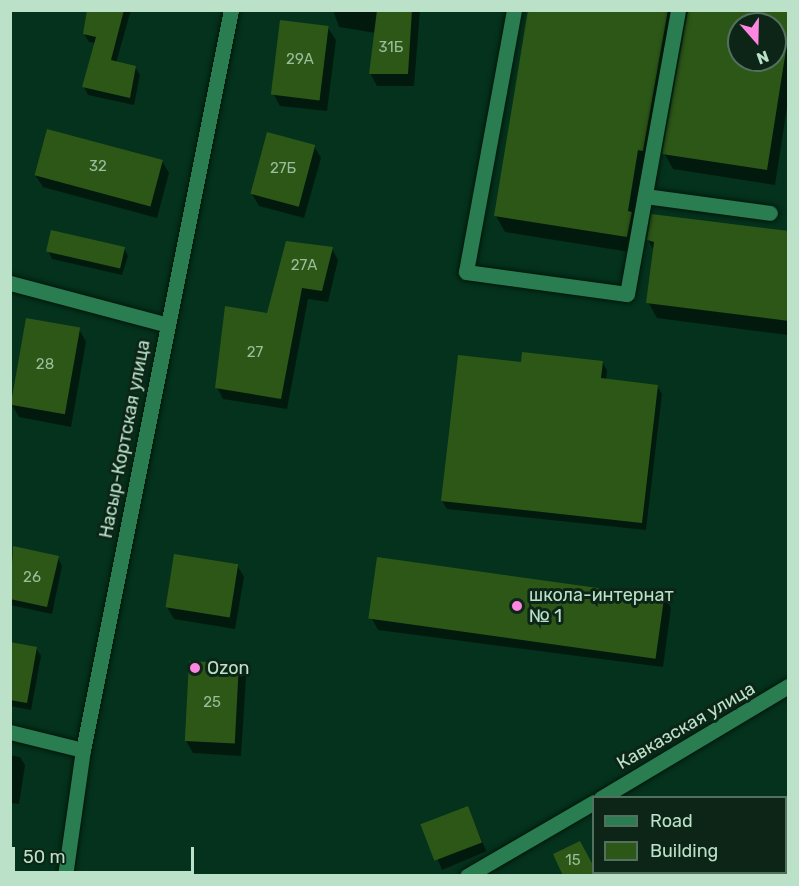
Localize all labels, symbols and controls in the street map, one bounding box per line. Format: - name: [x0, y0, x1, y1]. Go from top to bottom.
- north arrow: [727, 12, 787, 72]
- house number: 31Б: [379, 39, 403, 57]
- text: N: [754, 47, 771, 68]
- house number: 29А: [286, 51, 314, 69]
- house number: 32: [89, 158, 107, 176]
- house number: 27Б: [270, 160, 296, 178]
- house number: 27А: [291, 257, 317, 275]
- street label: Насыр-Кортская улица: [95, 338, 155, 540]
- house number: 27: [247, 344, 263, 362]
- house number: 28: [36, 356, 54, 374]
- house number: 26: [23, 569, 41, 587]
- place label: школа-интернат № 1: [529, 585, 674, 628]
- marker: школа-интернат № 1: [510, 599, 524, 613]
- place label: Ozon: [207, 657, 249, 679]
- marker: Ozon: [188, 661, 202, 675]
- street label: Кавказская улица: [613, 678, 759, 774]
- house number: 25: [203, 694, 221, 712]
- legend: [592, 796, 787, 874]
- text: Road: [650, 810, 693, 832]
- scale bar: [15, 835, 196, 873]
- text: Building: [650, 840, 718, 862]
- text: 50 m: [23, 846, 66, 868]
- house number: 15: [565, 852, 581, 870]

